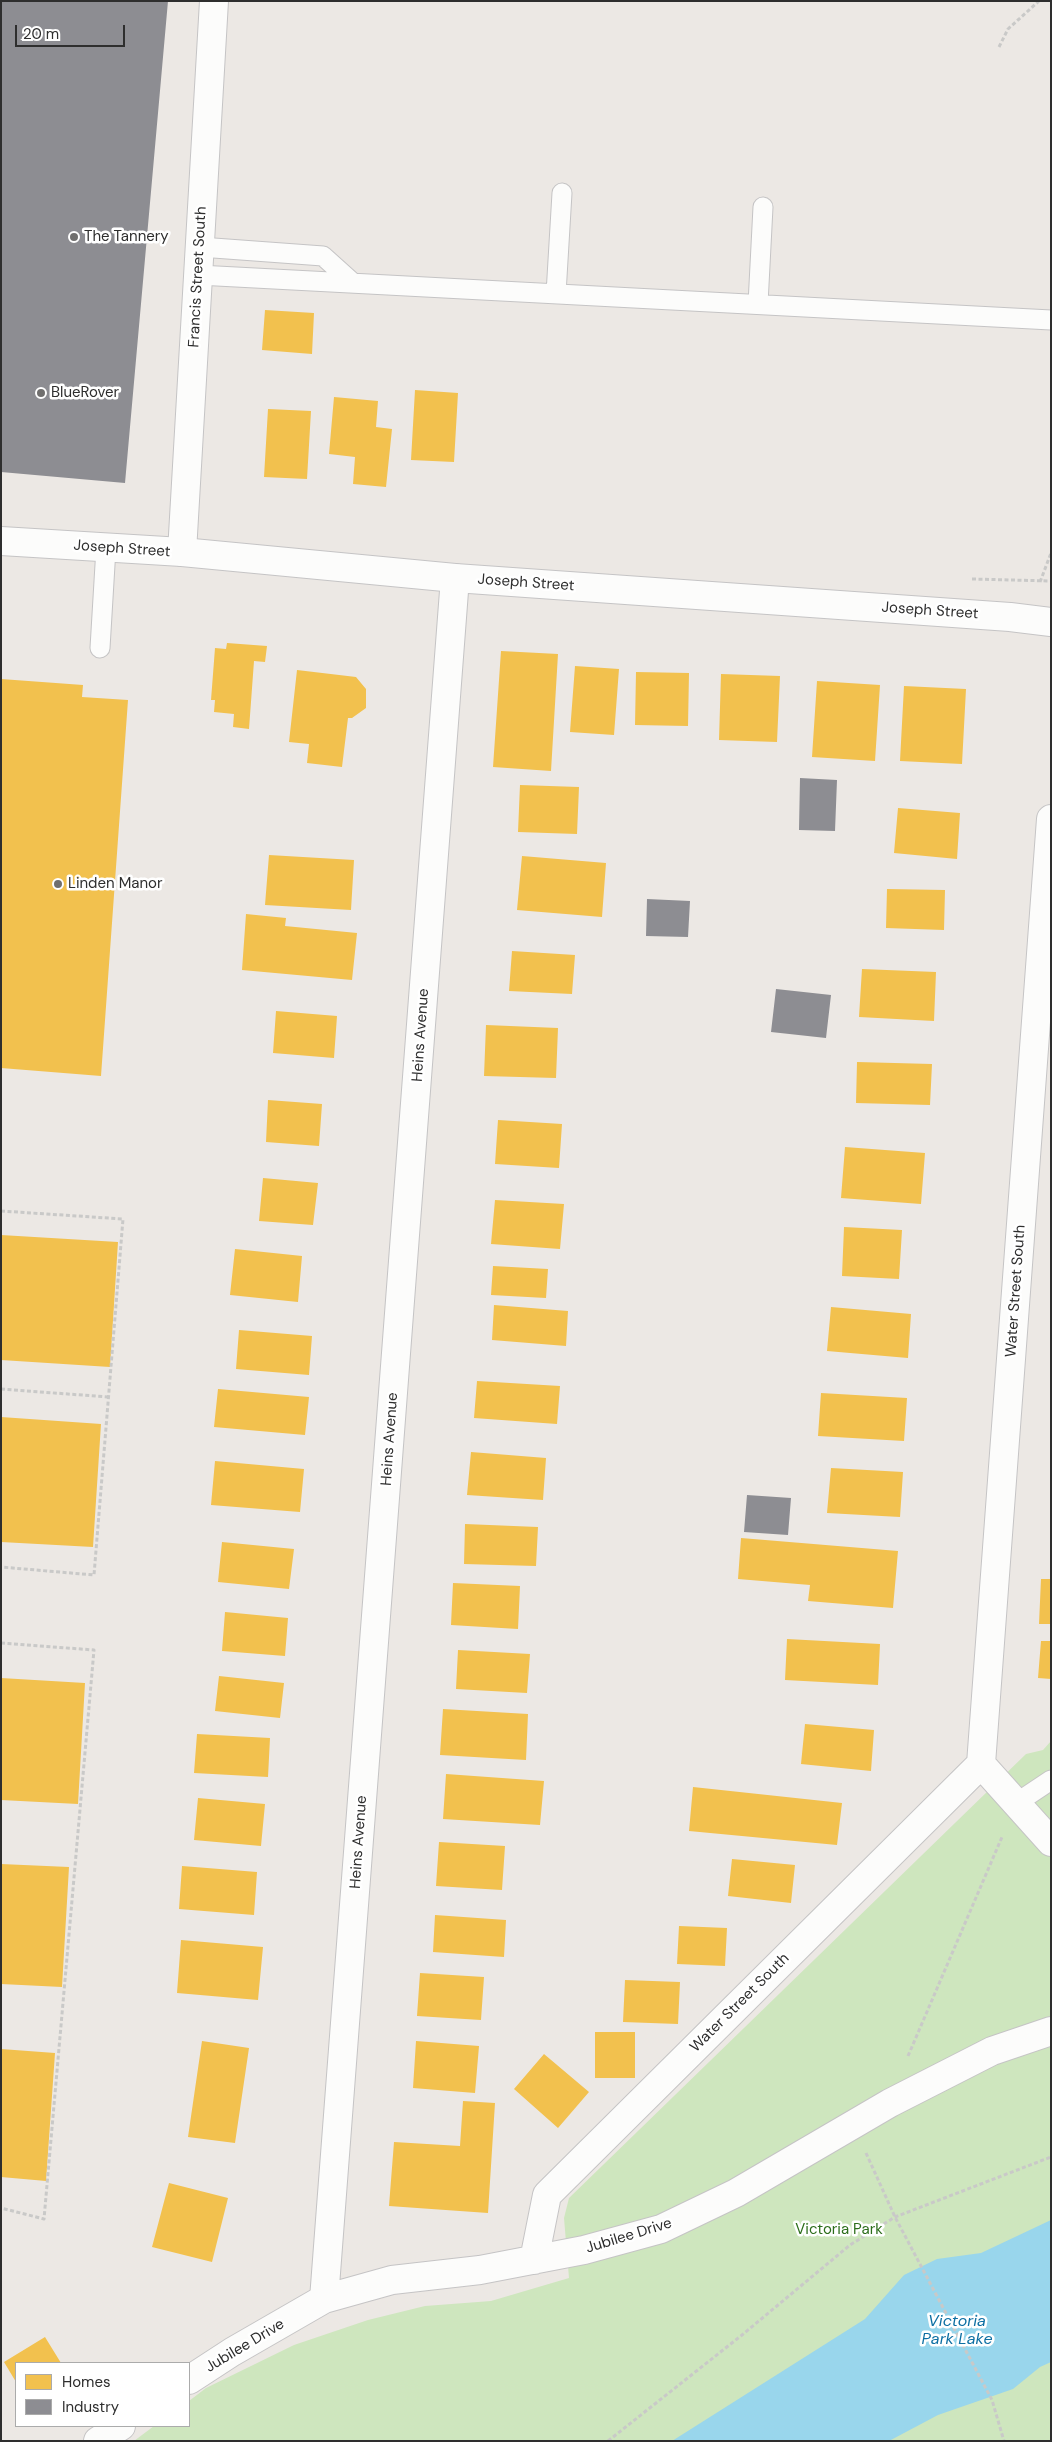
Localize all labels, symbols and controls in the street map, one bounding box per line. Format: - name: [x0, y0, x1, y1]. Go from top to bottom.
- scale bar: [18, 15, 128, 47]
- text: 20 m: [23, 24, 59, 44]
- street label: Francis Street South: [185, 206, 211, 348]
- place label: The Tannery: [84, 228, 169, 246]
- marker: The Tannery: [68, 231, 80, 243]
- place label: BlueRover: [51, 384, 119, 402]
- marker: BlueRover: [35, 387, 47, 399]
- street label: Joseph Street: [73, 537, 171, 561]
- street label: Joseph Street: [477, 571, 575, 595]
- street label: Joseph Street: [881, 599, 979, 623]
- place label: Linden Manor: [68, 875, 162, 893]
- marker: Linden Manor: [52, 878, 64, 890]
- street label: Heins Avenue: [409, 988, 433, 1082]
- street label: Water Street South: [1002, 1224, 1030, 1358]
- street label: Heins Avenue: [378, 1392, 402, 1486]
- street label: Heins Avenue: [347, 1795, 371, 1889]
- street label: Water Street South: [687, 1950, 793, 2056]
- street label: Jubilee Drive: [584, 2214, 674, 2258]
- park label: Victoria Park: [795, 2221, 883, 2239]
- water label: Victoria Park Lake: [921, 2312, 993, 2350]
- street label: Jubilee Drive: [202, 2315, 288, 2377]
- legend: [15, 2362, 190, 2427]
- text: Homes: [62, 2372, 111, 2392]
- text: Industry: [62, 2397, 119, 2417]

